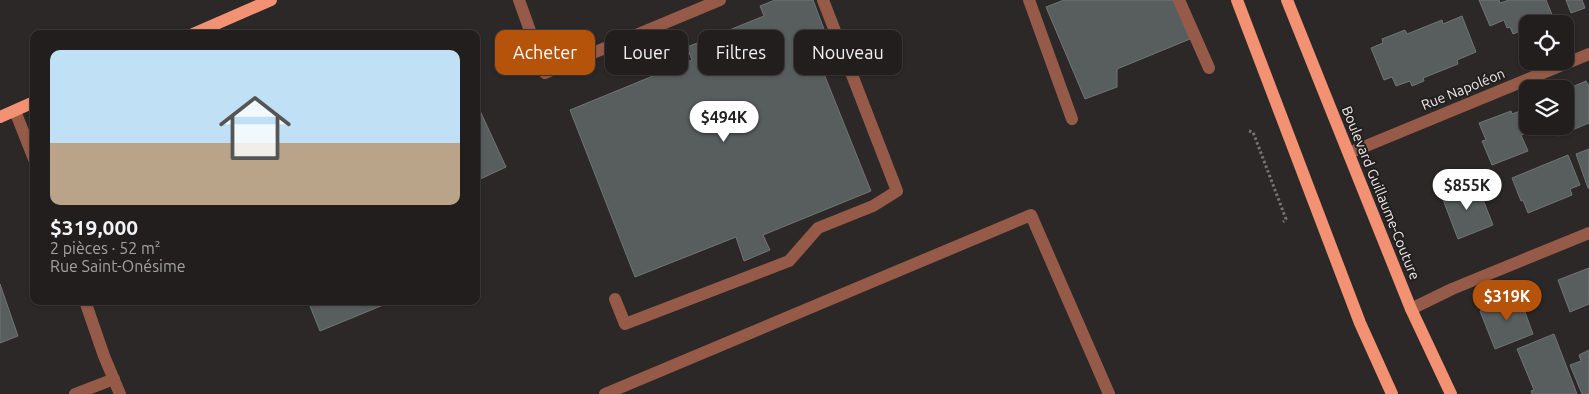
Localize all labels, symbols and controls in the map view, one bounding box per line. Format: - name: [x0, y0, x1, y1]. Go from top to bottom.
- map controls: [1519, 15, 1574, 135]
- button: locate: [1519, 15, 1574, 70]
- chip: Acheter: [495, 30, 595, 75]
- chip: Louer: [605, 30, 688, 75]
- chip: Filtres: [698, 30, 784, 75]
- chip: Nouveau: [794, 30, 902, 75]
- street label: Rue Napoléon: [1419, 65, 1507, 113]
- button: layers: [1519, 80, 1574, 135]
- icon: home: [210, 83, 300, 173]
- pin: $494K: [689, 100, 759, 143]
- street label: Boulevard Guillaume-Couture: [1339, 104, 1423, 282]
- text: $494K: [701, 108, 747, 126]
- pin: $855K: [1432, 168, 1502, 211]
- text: $855K: [1444, 176, 1490, 194]
- text: $319,000: [50, 215, 138, 239]
- text: 2 pièces · 52 m²: [50, 239, 160, 257]
- text: Rue Saint-Onésime: [50, 257, 186, 275]
- pin: $319K: [1472, 280, 1542, 322]
- text: $319K: [1484, 287, 1530, 305]

